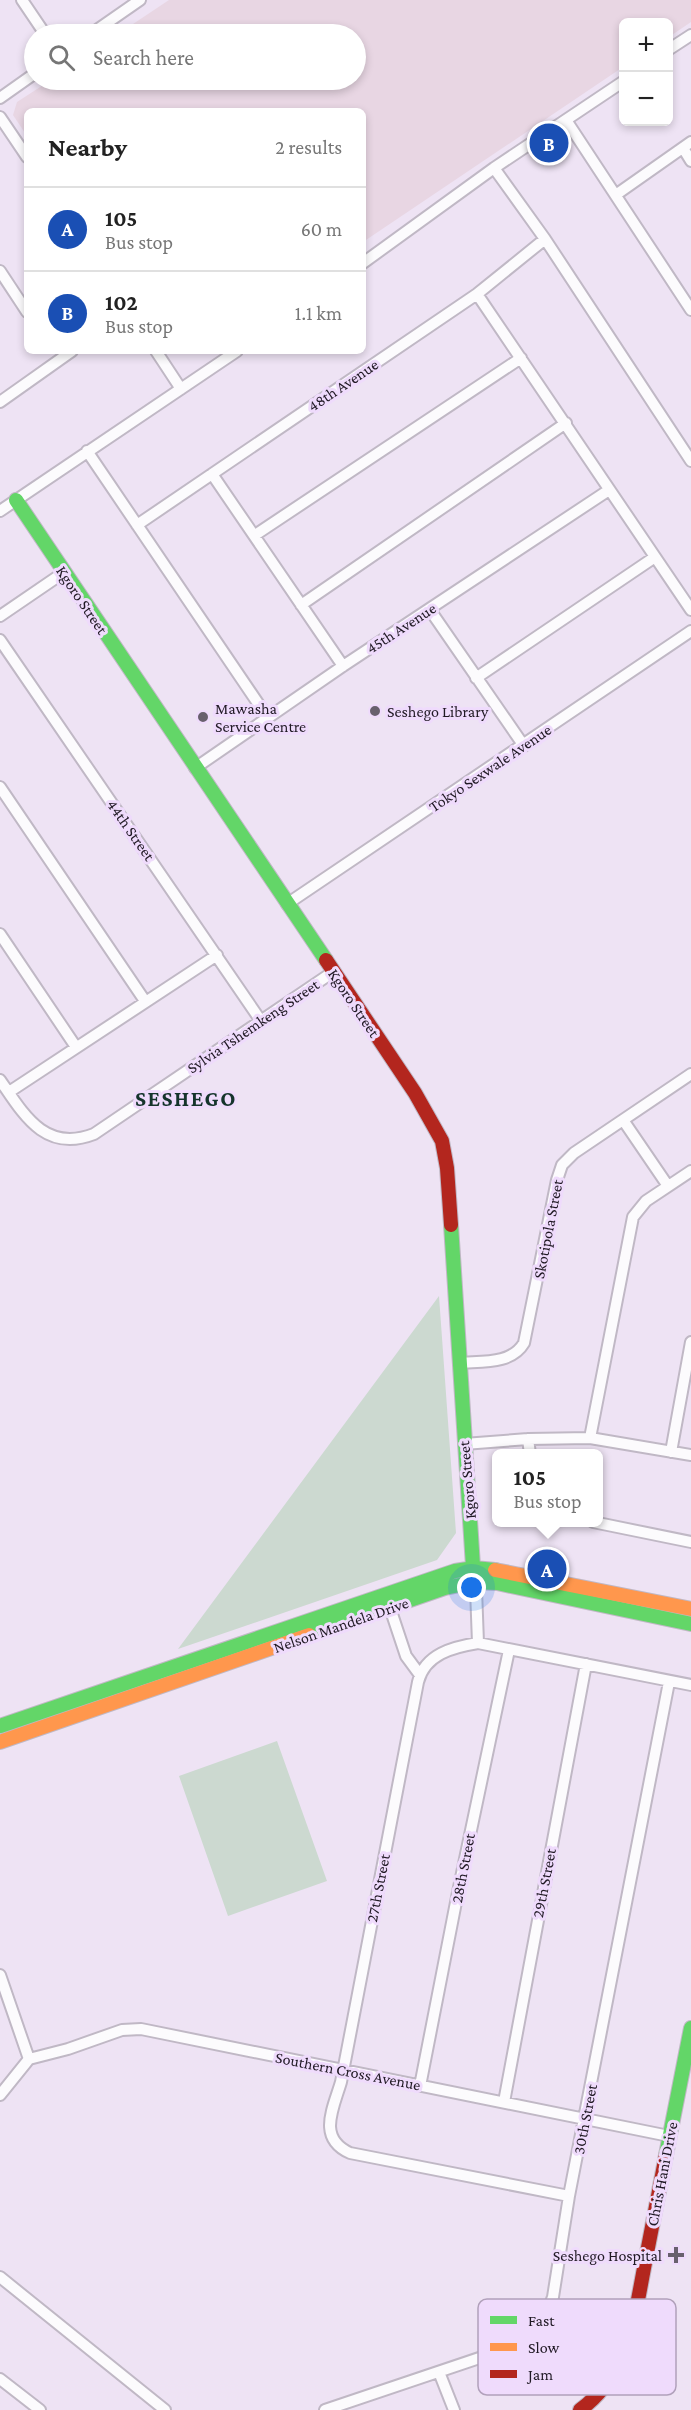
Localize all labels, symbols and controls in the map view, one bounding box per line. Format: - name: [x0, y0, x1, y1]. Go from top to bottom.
- map controls: [619, 18, 673, 126]
- button: +: [619, 18, 673, 72]
- search box: [24, 24, 366, 90]
- icon: search: [45, 41, 78, 74]
- text: Search here: [93, 45, 194, 70]
- button: −: [619, 72, 673, 126]
- pin: B: [530, 120, 568, 166]
- text: Nearby: [48, 133, 127, 162]
- text: 2 results: [275, 136, 342, 158]
- text: 105: [105, 206, 137, 231]
- text: A: [62, 218, 73, 240]
- text: 60 m: [301, 218, 342, 240]
- text: Bus stop: [105, 231, 173, 253]
- text: 102: [105, 290, 138, 315]
- text: B: [62, 302, 73, 324]
- text: 1.1 km: [295, 302, 342, 324]
- text: Bus stop: [105, 315, 173, 337]
- street label: 48th Avenue: [305, 355, 381, 415]
- street label: Kgoro Street: [52, 563, 111, 638]
- street label: 45th Avenue: [363, 599, 439, 657]
- place label: Mawasha Service Centre: [215, 700, 306, 735]
- place label: Seshego Library: [387, 703, 489, 721]
- marker: Seshego Library: [368, 704, 382, 718]
- marker: Mawasha Service Centre: [196, 710, 210, 724]
- street label: Tokyo Sexwale Avenue: [426, 721, 555, 816]
- street label: 44th Street: [104, 796, 159, 864]
- street label: Kgoro Street: [324, 966, 383, 1041]
- street label: Sylvia Tshemkeng Street: [184, 975, 323, 1077]
- district label: SESHEGO: [135, 1086, 237, 1111]
- street label: Skotipola Street: [530, 1177, 567, 1280]
- street label: Kgoro Street: [455, 1439, 480, 1520]
- popup: [492, 1449, 603, 1527]
- text: 105: [514, 1465, 546, 1490]
- text: Bus stop: [514, 1490, 581, 1512]
- pin: A: [528, 1546, 566, 1592]
- your location: [457, 1573, 486, 1602]
- street label: Nelson Mandela Drive: [271, 1594, 411, 1656]
- street label: 28th Street: [448, 1831, 478, 1904]
- street label: 29th Street: [529, 1846, 559, 1919]
- street label: 27th Street: [363, 1852, 393, 1924]
- street label: Southern Cross Avenue: [274, 2049, 422, 2093]
- street label: 30th Street: [570, 2082, 600, 2155]
- street label: Chris Hani Drive: [644, 2121, 680, 2227]
- marker: Seshego Hospital: [667, 2246, 685, 2264]
- place label: Seshego Hospital: [553, 2247, 662, 2265]
- legend: [478, 2299, 676, 2395]
- text: Fast: [528, 2312, 555, 2329]
- text: Slow: [528, 2339, 560, 2356]
- text: Jam: [526, 2366, 553, 2384]

